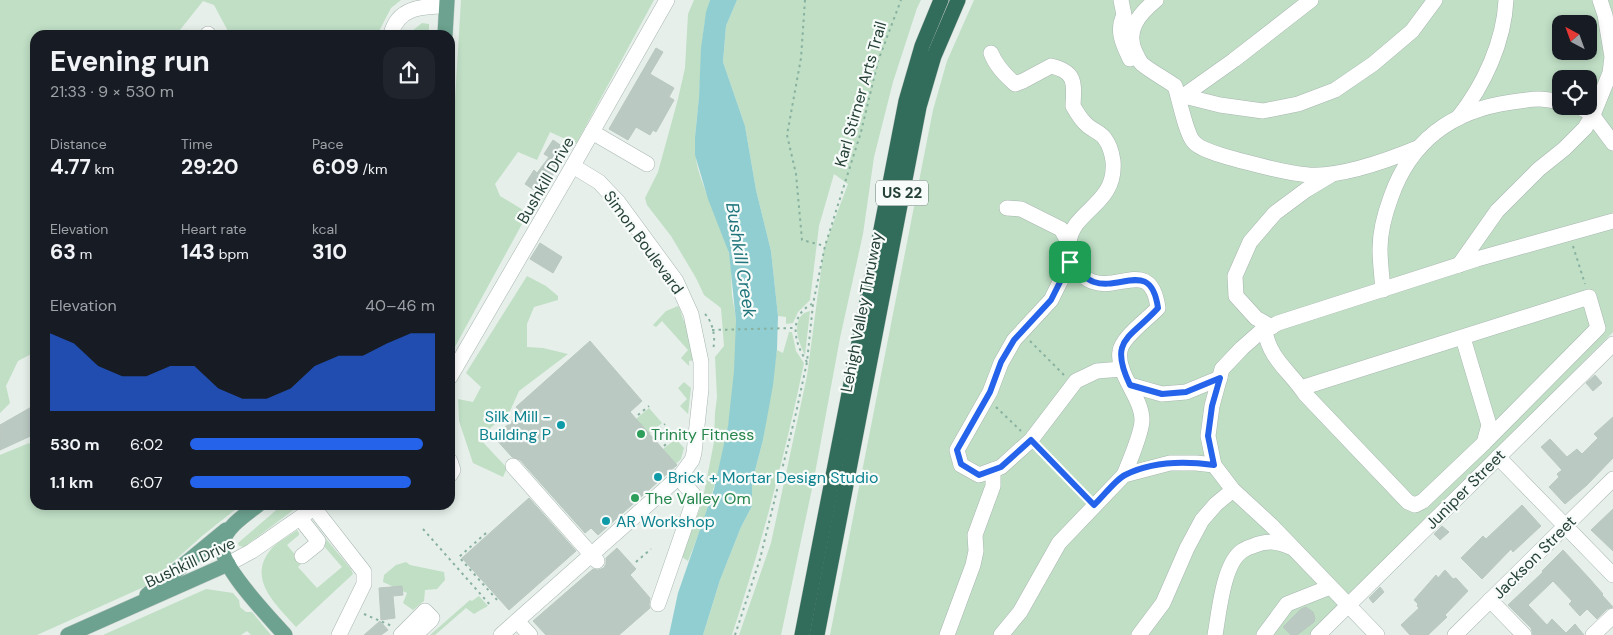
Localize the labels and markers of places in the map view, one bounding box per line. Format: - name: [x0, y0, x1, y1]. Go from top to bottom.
- pin: [1049, 241, 1091, 283]
- place label: Silk Mill - Building P: [479, 406, 551, 445]
- marker: Silk Mill - Building P: [555, 419, 567, 431]
- place label: Trinity Fitness: [651, 424, 754, 445]
- marker: Trinity Fitness: [635, 428, 647, 440]
- place label: Brick + Mortar Design Studio: [668, 467, 878, 488]
- marker: Brick + Mortar Design Studio: [652, 471, 664, 483]
- place label: The Valley Om: [645, 488, 751, 509]
- marker: The Valley Om: [629, 492, 641, 504]
- place label: AR Workshop: [616, 511, 715, 532]
- marker: AR Workshop: [600, 515, 612, 527]

